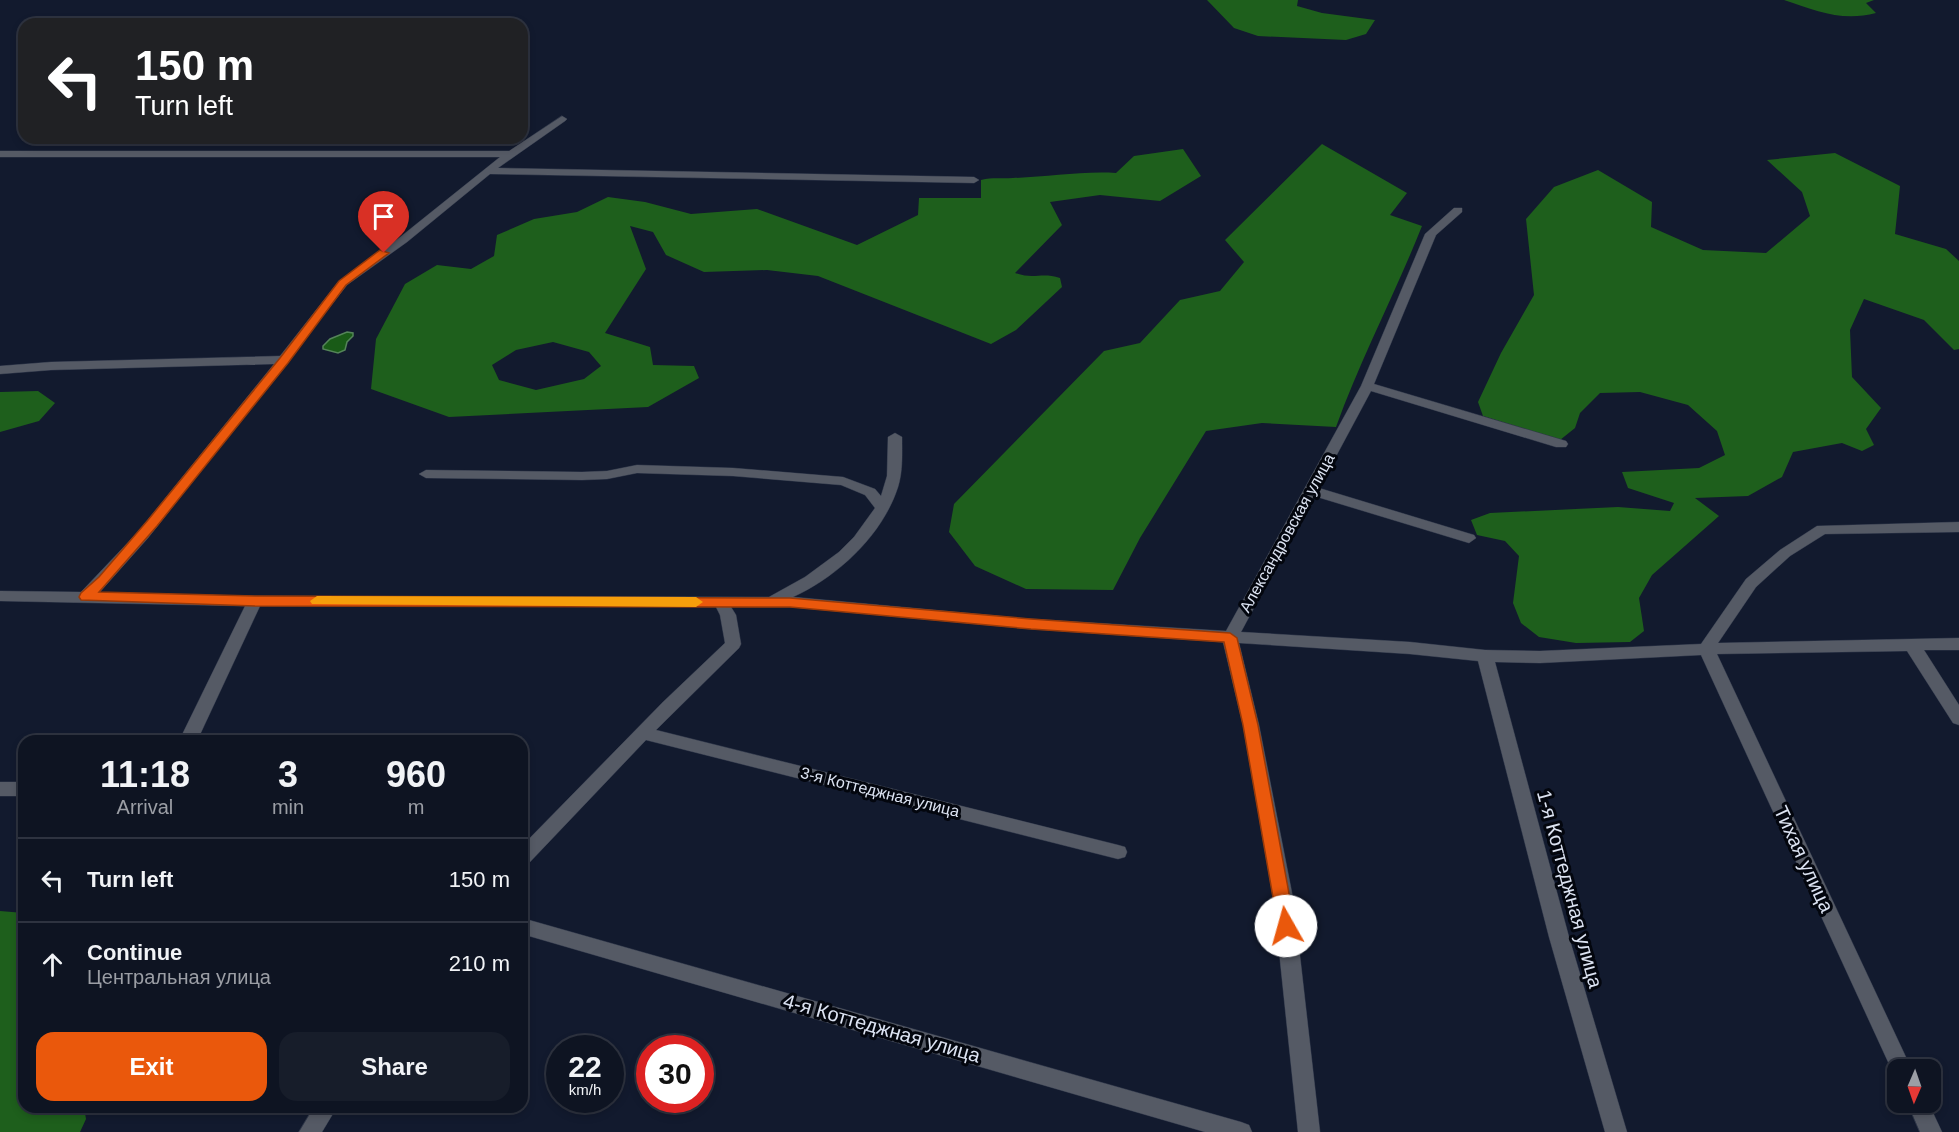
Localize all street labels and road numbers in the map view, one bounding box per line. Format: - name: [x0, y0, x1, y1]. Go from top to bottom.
- street label: Александровская улица: [1236, 451, 1338, 615]
- street label: 3-я Коттеджная улица: [799, 764, 961, 820]
- street label: 1-я Коттеджная улица: [1533, 788, 1607, 991]
- street label: Тихая улица: [1770, 802, 1839, 916]
- street label: 4-я Коттеджная улица: [781, 989, 984, 1067]

